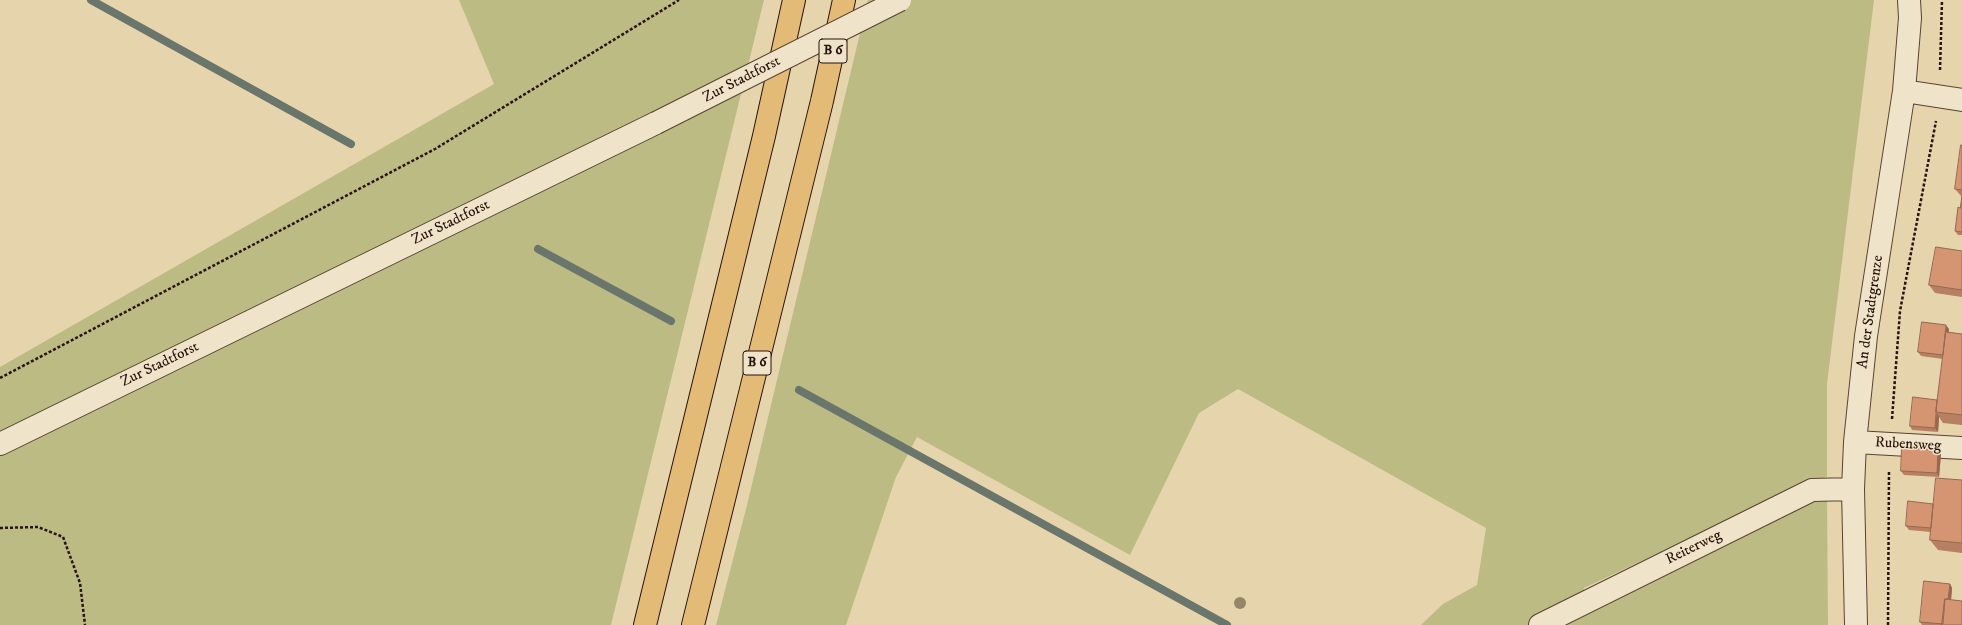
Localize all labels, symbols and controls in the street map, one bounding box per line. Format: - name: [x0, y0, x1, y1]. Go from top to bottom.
- road number: B 6: [819, 39, 847, 63]
- street label: Zur Stadtforst: [700, 53, 784, 107]
- street label: Zur Stadtforst: [409, 196, 493, 250]
- street label: An der Stadtgrenze: [1854, 254, 1888, 370]
- street label: Zur Stadtforst: [118, 338, 202, 392]
- road number: B 6: [743, 351, 771, 375]
- street label: Rubensweg: [1874, 434, 1942, 456]
- street label: Reiterweg: [1663, 527, 1725, 569]

